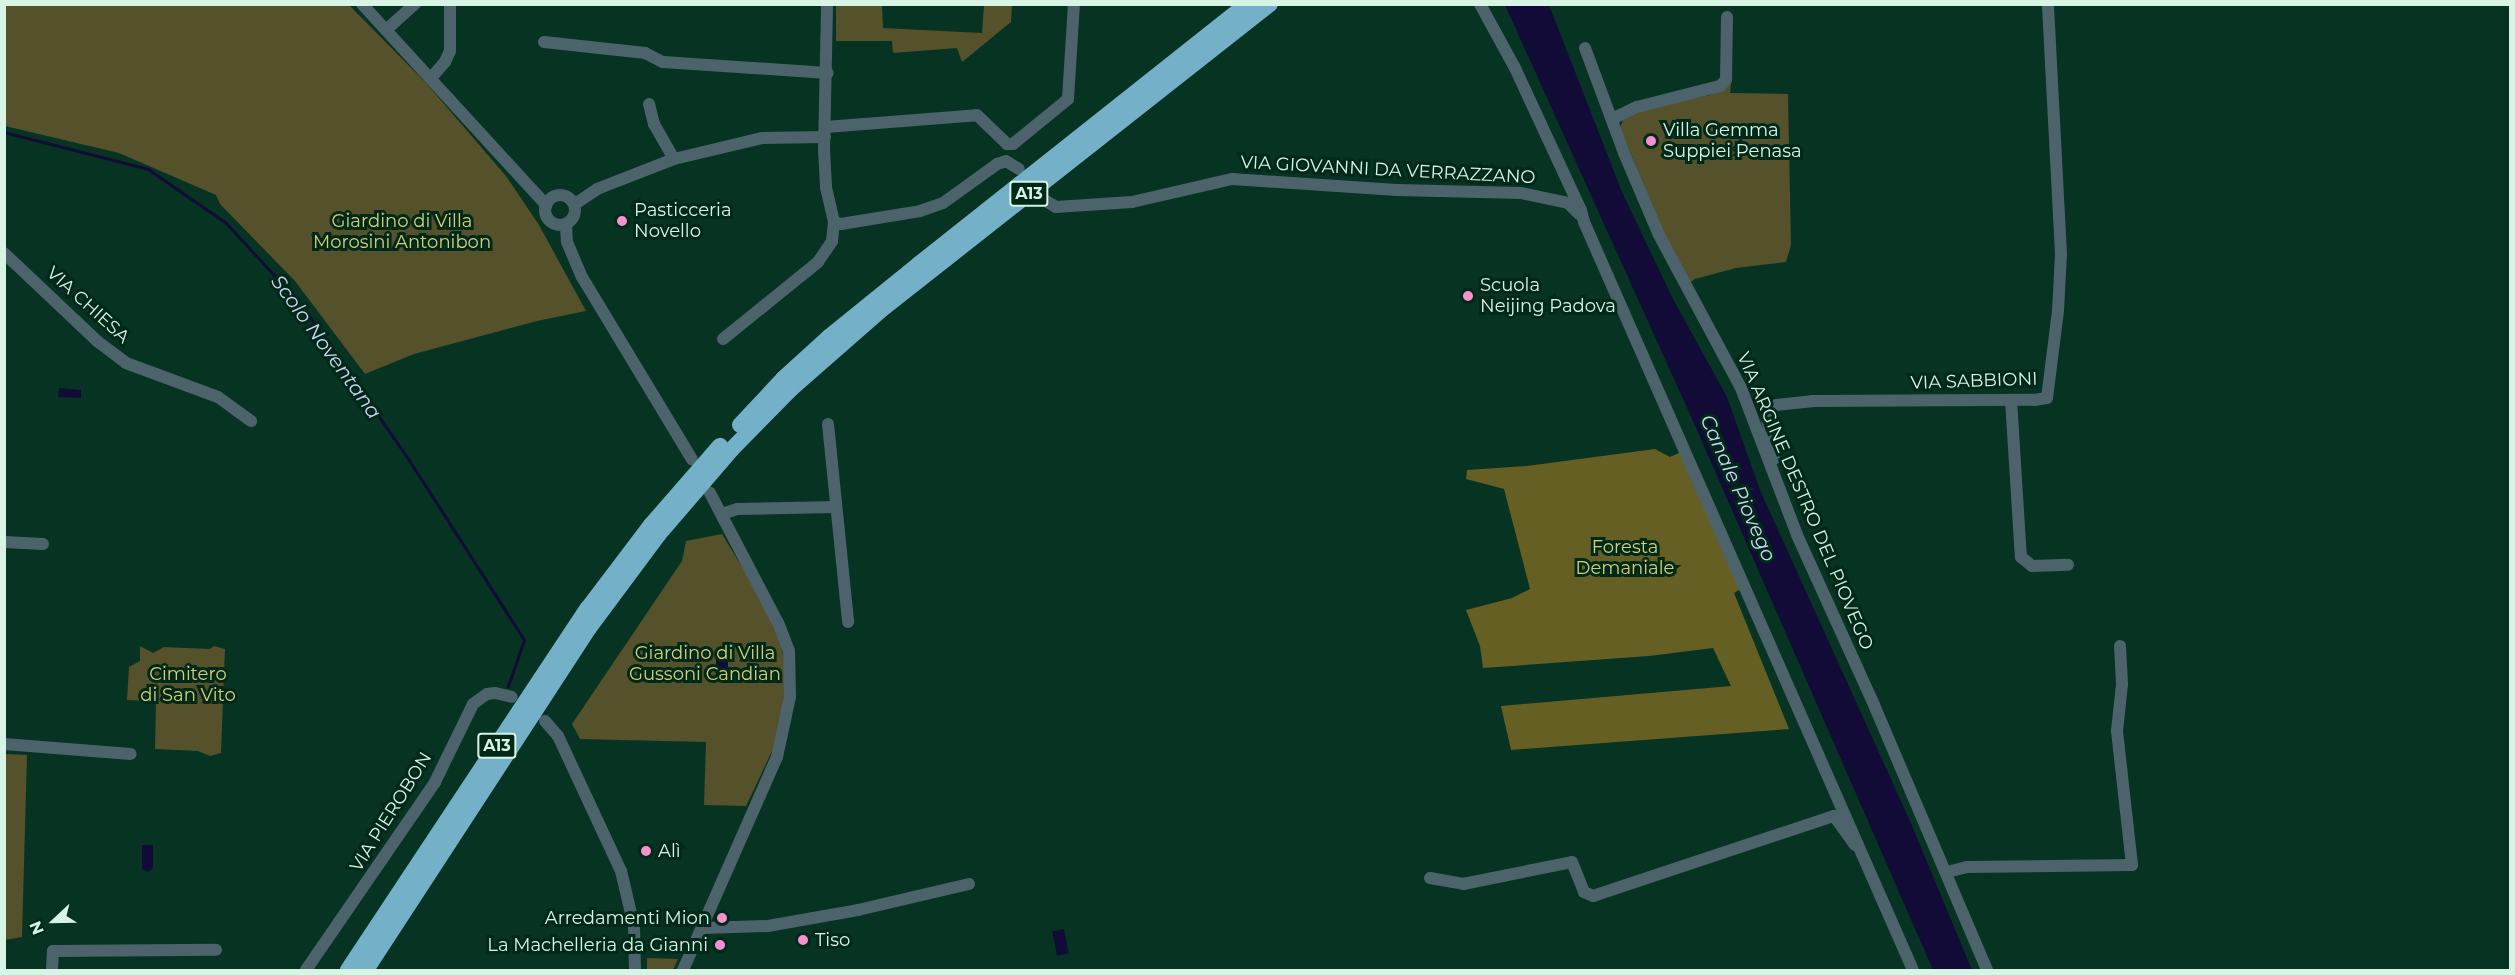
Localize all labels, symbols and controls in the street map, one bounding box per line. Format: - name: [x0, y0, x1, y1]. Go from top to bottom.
- place label: Villa Gemma Suppiei Penasa: [1663, 120, 1802, 162]
- marker: Villa Gemma Suppiei Penasa: [1644, 134, 1658, 148]
- street label: VIA GIOVANNI DA VERRAZZANO: [1240, 151, 1536, 189]
- road number: A13: [1008, 181, 1050, 207]
- place label: Pasticceria Novello: [634, 200, 732, 242]
- park label: Giardino di Villa Morosini Antonibon: [313, 211, 491, 254]
- marker: Pasticceria Novello: [615, 214, 629, 228]
- street label: VIA CHIESA: [42, 262, 134, 348]
- water label: Scolo Noventana: [266, 270, 386, 424]
- place label: Scuola Neijing Padova: [1480, 275, 1616, 318]
- marker: Scuola Neijing Padova: [1461, 289, 1475, 303]
- street label: VIA ARGINE DESTRO DEL PIOVEGO: [1732, 349, 1878, 653]
- street label: VIA SABBIONI: [1910, 368, 2038, 394]
- water label: Canale Piovego: [1695, 411, 1781, 565]
- park label: Foresta Demaniale: [1576, 537, 1674, 580]
- park label: Giardino di Villa Gussoni Candian: [629, 643, 781, 686]
- park label: Cimitero di San Vito: [140, 664, 236, 706]
- road number: A13: [476, 733, 518, 759]
- street label: VIA PIEROBON: [346, 748, 436, 876]
- place label: Alì: [658, 840, 681, 862]
- marker: Alì: [639, 844, 653, 858]
- north arrow: [24, 891, 84, 951]
- place label: Arredamenti Mion: [545, 907, 710, 929]
- marker: Arredamenti Mion: [715, 911, 729, 925]
- text: N: [26, 918, 48, 937]
- place label: Tiso: [815, 929, 850, 951]
- marker: Tiso: [796, 933, 810, 947]
- place label: La Machelleria da Gianni: [487, 934, 708, 956]
- marker: La Machelleria da Gianni: [713, 938, 727, 952]

